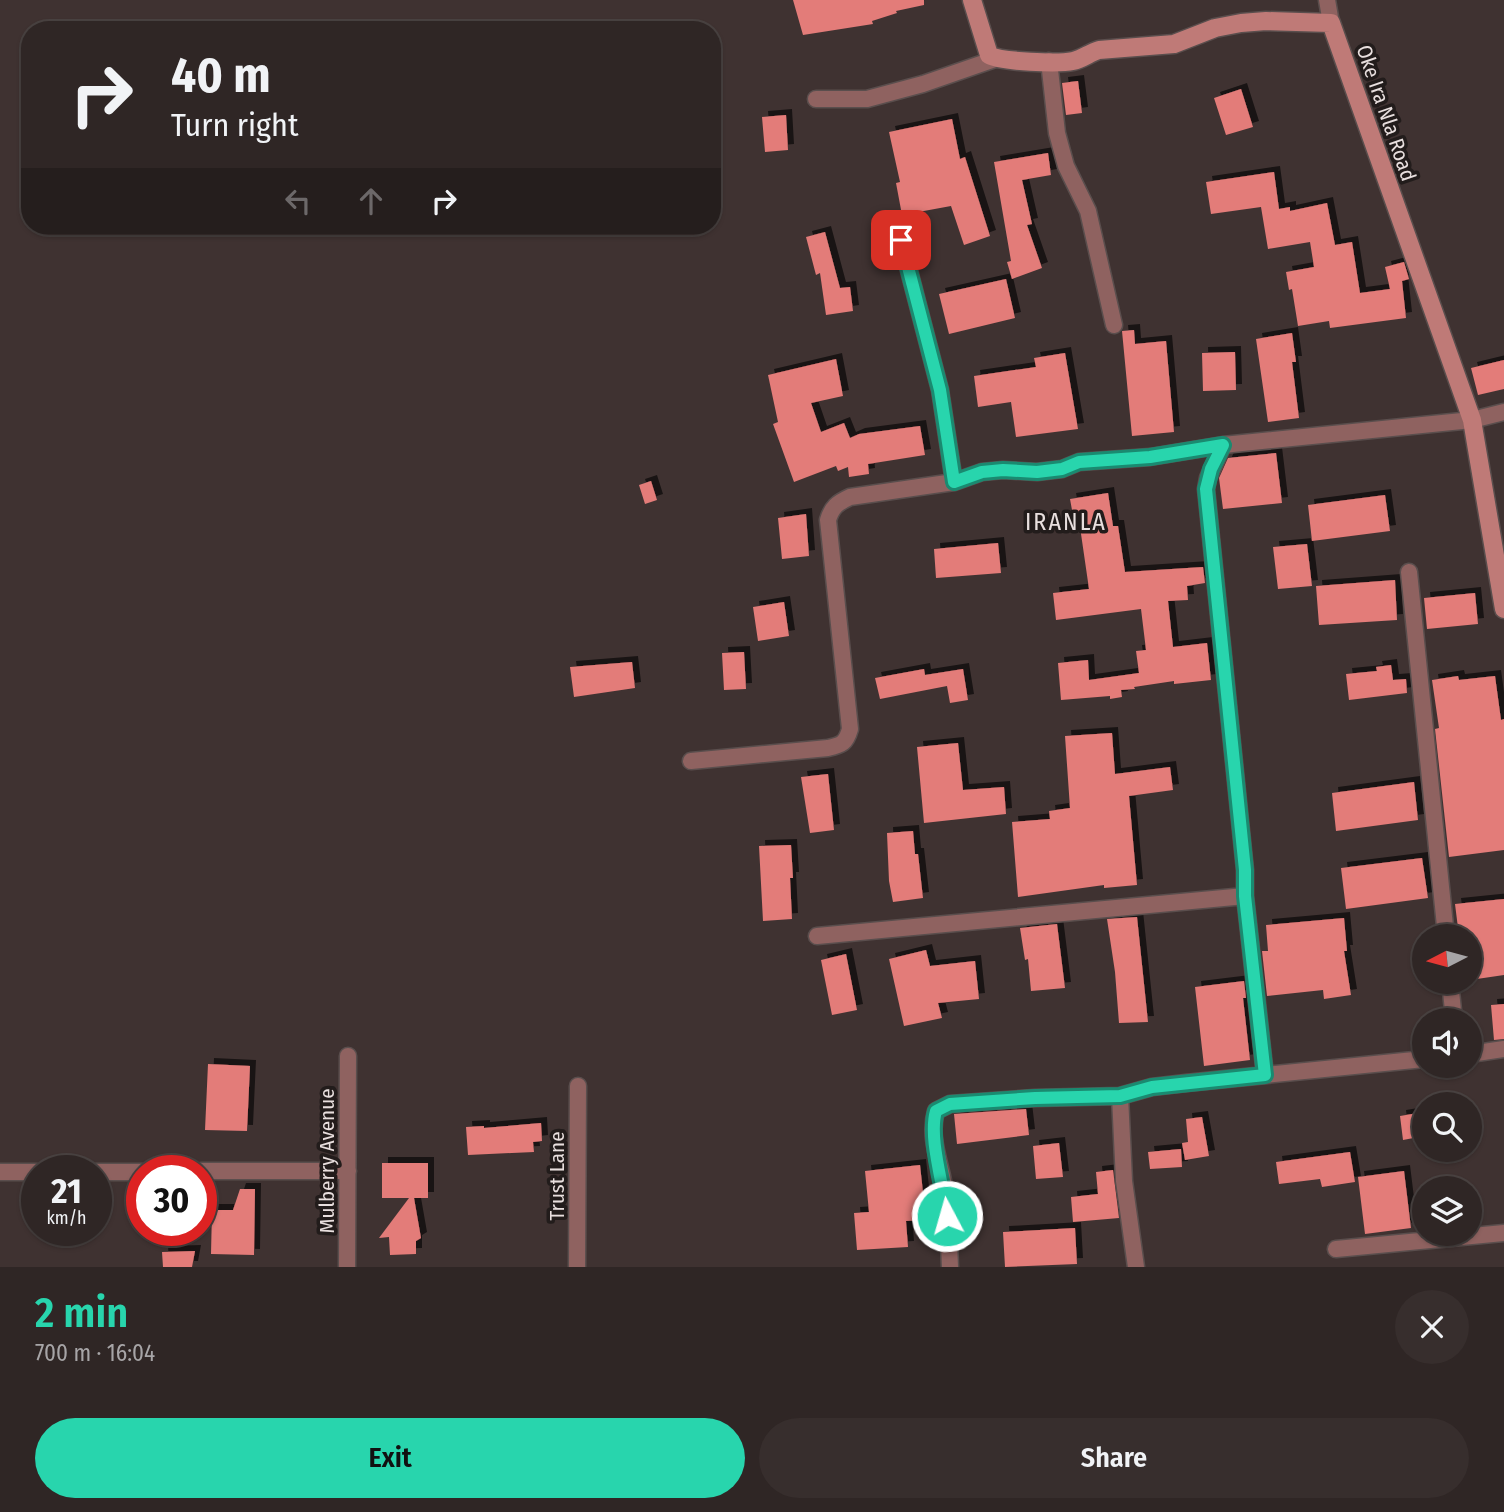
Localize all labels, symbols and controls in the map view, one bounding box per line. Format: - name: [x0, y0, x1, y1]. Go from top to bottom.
- street label: Oke Ira Nla Road: [1351, 41, 1421, 185]
- text: 40 m: [171, 46, 271, 105]
- icon: right: [56, 49, 147, 140]
- text: Turn right: [171, 106, 298, 144]
- icon: left: [279, 182, 317, 220]
- icon: ahead: [352, 182, 390, 220]
- icon: right: [425, 182, 463, 220]
- pin: [871, 210, 931, 270]
- icon: arrive: [882, 221, 920, 259]
- district label: IRANLA: [1025, 508, 1107, 536]
- north arrow: [1412, 924, 1482, 994]
- map controls: [1412, 924, 1482, 1246]
- button: sound: [1412, 1008, 1482, 1078]
- street label: Mulberry Avenue: [314, 1088, 340, 1234]
- button: search: [1412, 1092, 1482, 1162]
- street label: Trust Lane: [544, 1131, 570, 1221]
- speed limit sign: 30: [126, 1155, 217, 1246]
- text: 21: [51, 1170, 82, 1212]
- button: layers: [1412, 1176, 1482, 1246]
- position arrow: [910, 1179, 984, 1253]
- text: km/h: [46, 1207, 87, 1229]
- text: 2 min: [35, 1288, 128, 1338]
- button: close: [1395, 1290, 1469, 1364]
- text: 700 m · 16:04: [35, 1339, 155, 1367]
- button: Exit: [35, 1418, 745, 1498]
- button: Share: [759, 1418, 1469, 1498]

